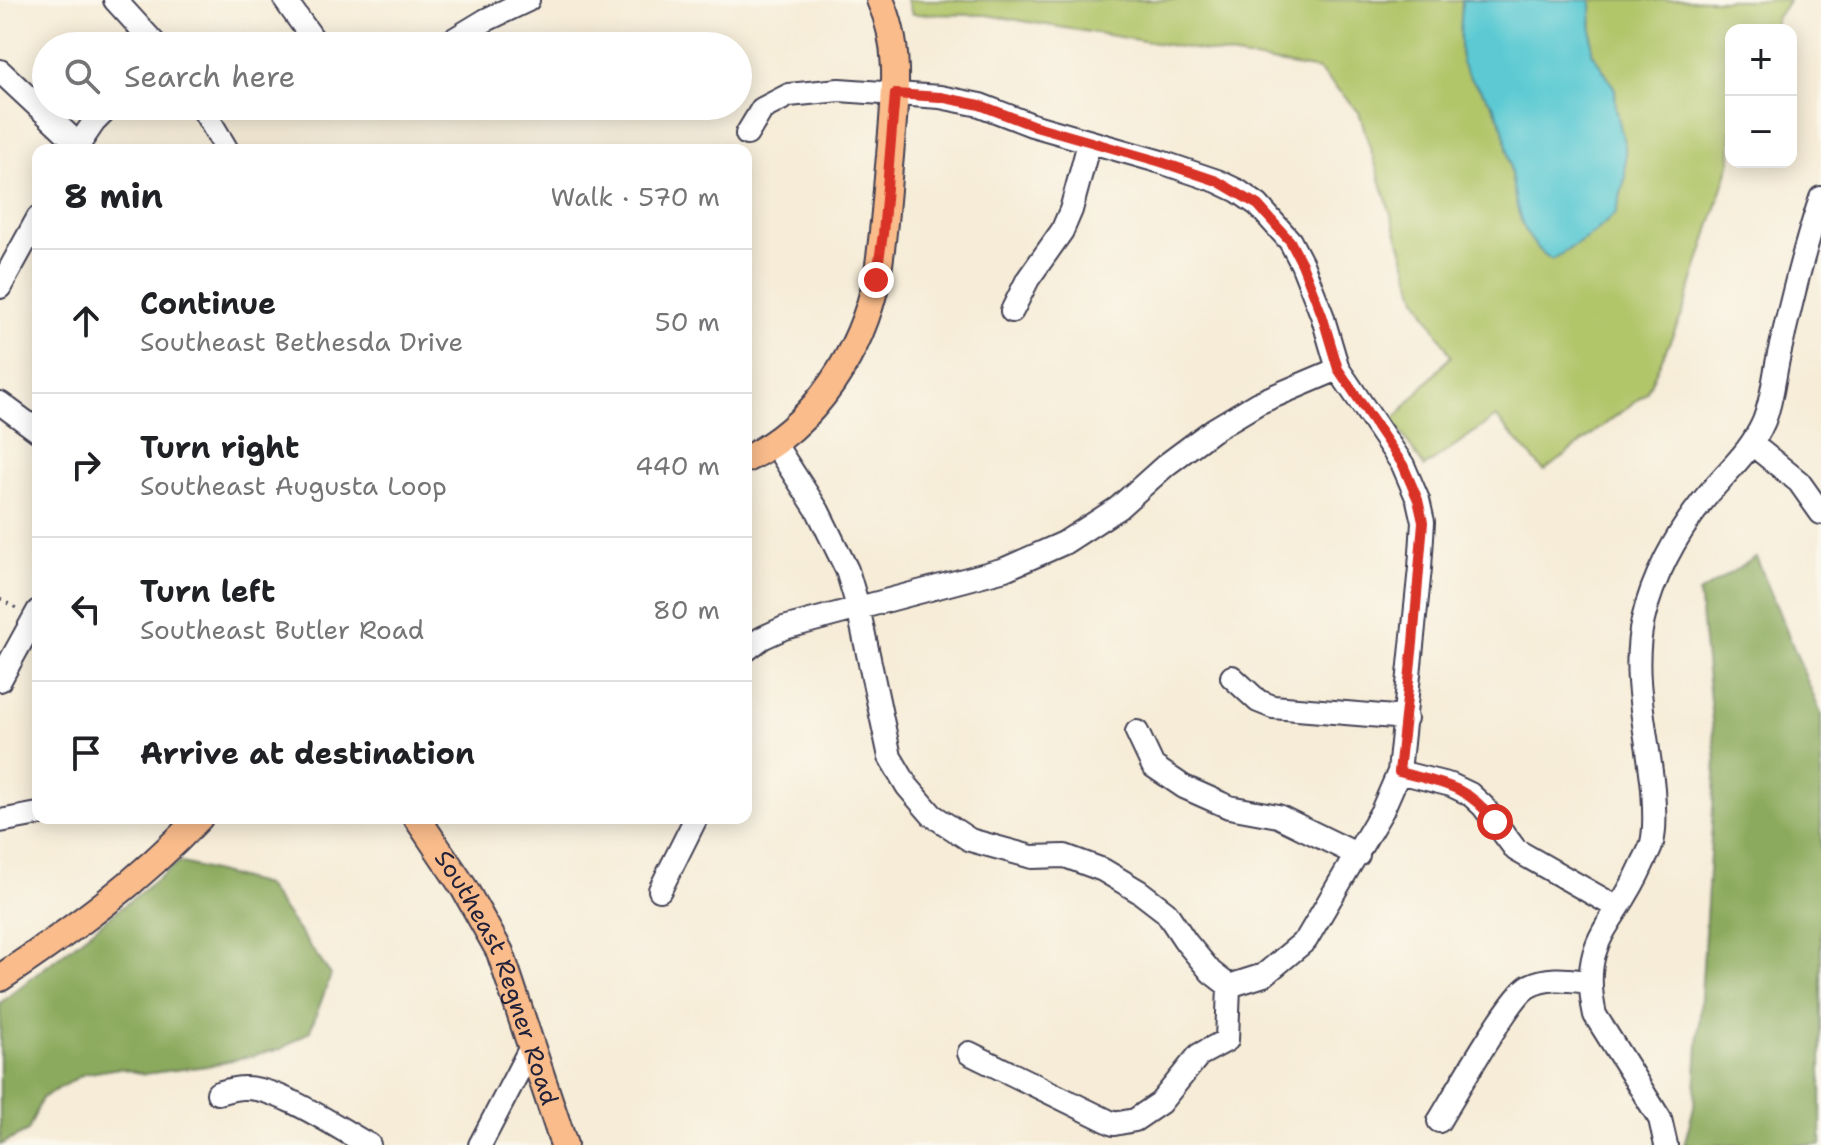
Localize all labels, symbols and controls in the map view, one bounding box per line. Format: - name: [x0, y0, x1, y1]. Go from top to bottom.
- map controls: [1725, 24, 1797, 168]
- button: +: [1725, 24, 1797, 96]
- search box: [32, 32, 752, 120]
- icon: search: [60, 54, 104, 98]
- text: Search here: [124, 56, 295, 97]
- button: −: [1725, 96, 1797, 168]
- text: 8 min: [64, 173, 163, 219]
- text: Walk · 570 m: [550, 179, 720, 214]
- route end: [858, 262, 894, 298]
- text: Continue: [140, 283, 276, 324]
- icon: ahead: [64, 299, 108, 343]
- text: 50 m: [655, 304, 720, 339]
- text: Southeast Bethesda Drive: [140, 324, 463, 359]
- text: Turn right: [140, 427, 299, 468]
- icon: right: [64, 443, 108, 487]
- text: 440 m: [635, 448, 720, 483]
- text: Southeast Augusta Loop: [140, 468, 447, 503]
- text: Turn left: [140, 571, 275, 612]
- icon: left: [64, 587, 108, 631]
- text: 80 m: [653, 592, 720, 627]
- text: Southeast Butler Road: [140, 612, 424, 647]
- icon: arrive: [64, 731, 108, 775]
- text: Arrive at destination: [140, 733, 475, 774]
- route start: [1477, 804, 1513, 840]
- street label: Southeast Regner Road: [427, 844, 566, 1109]

